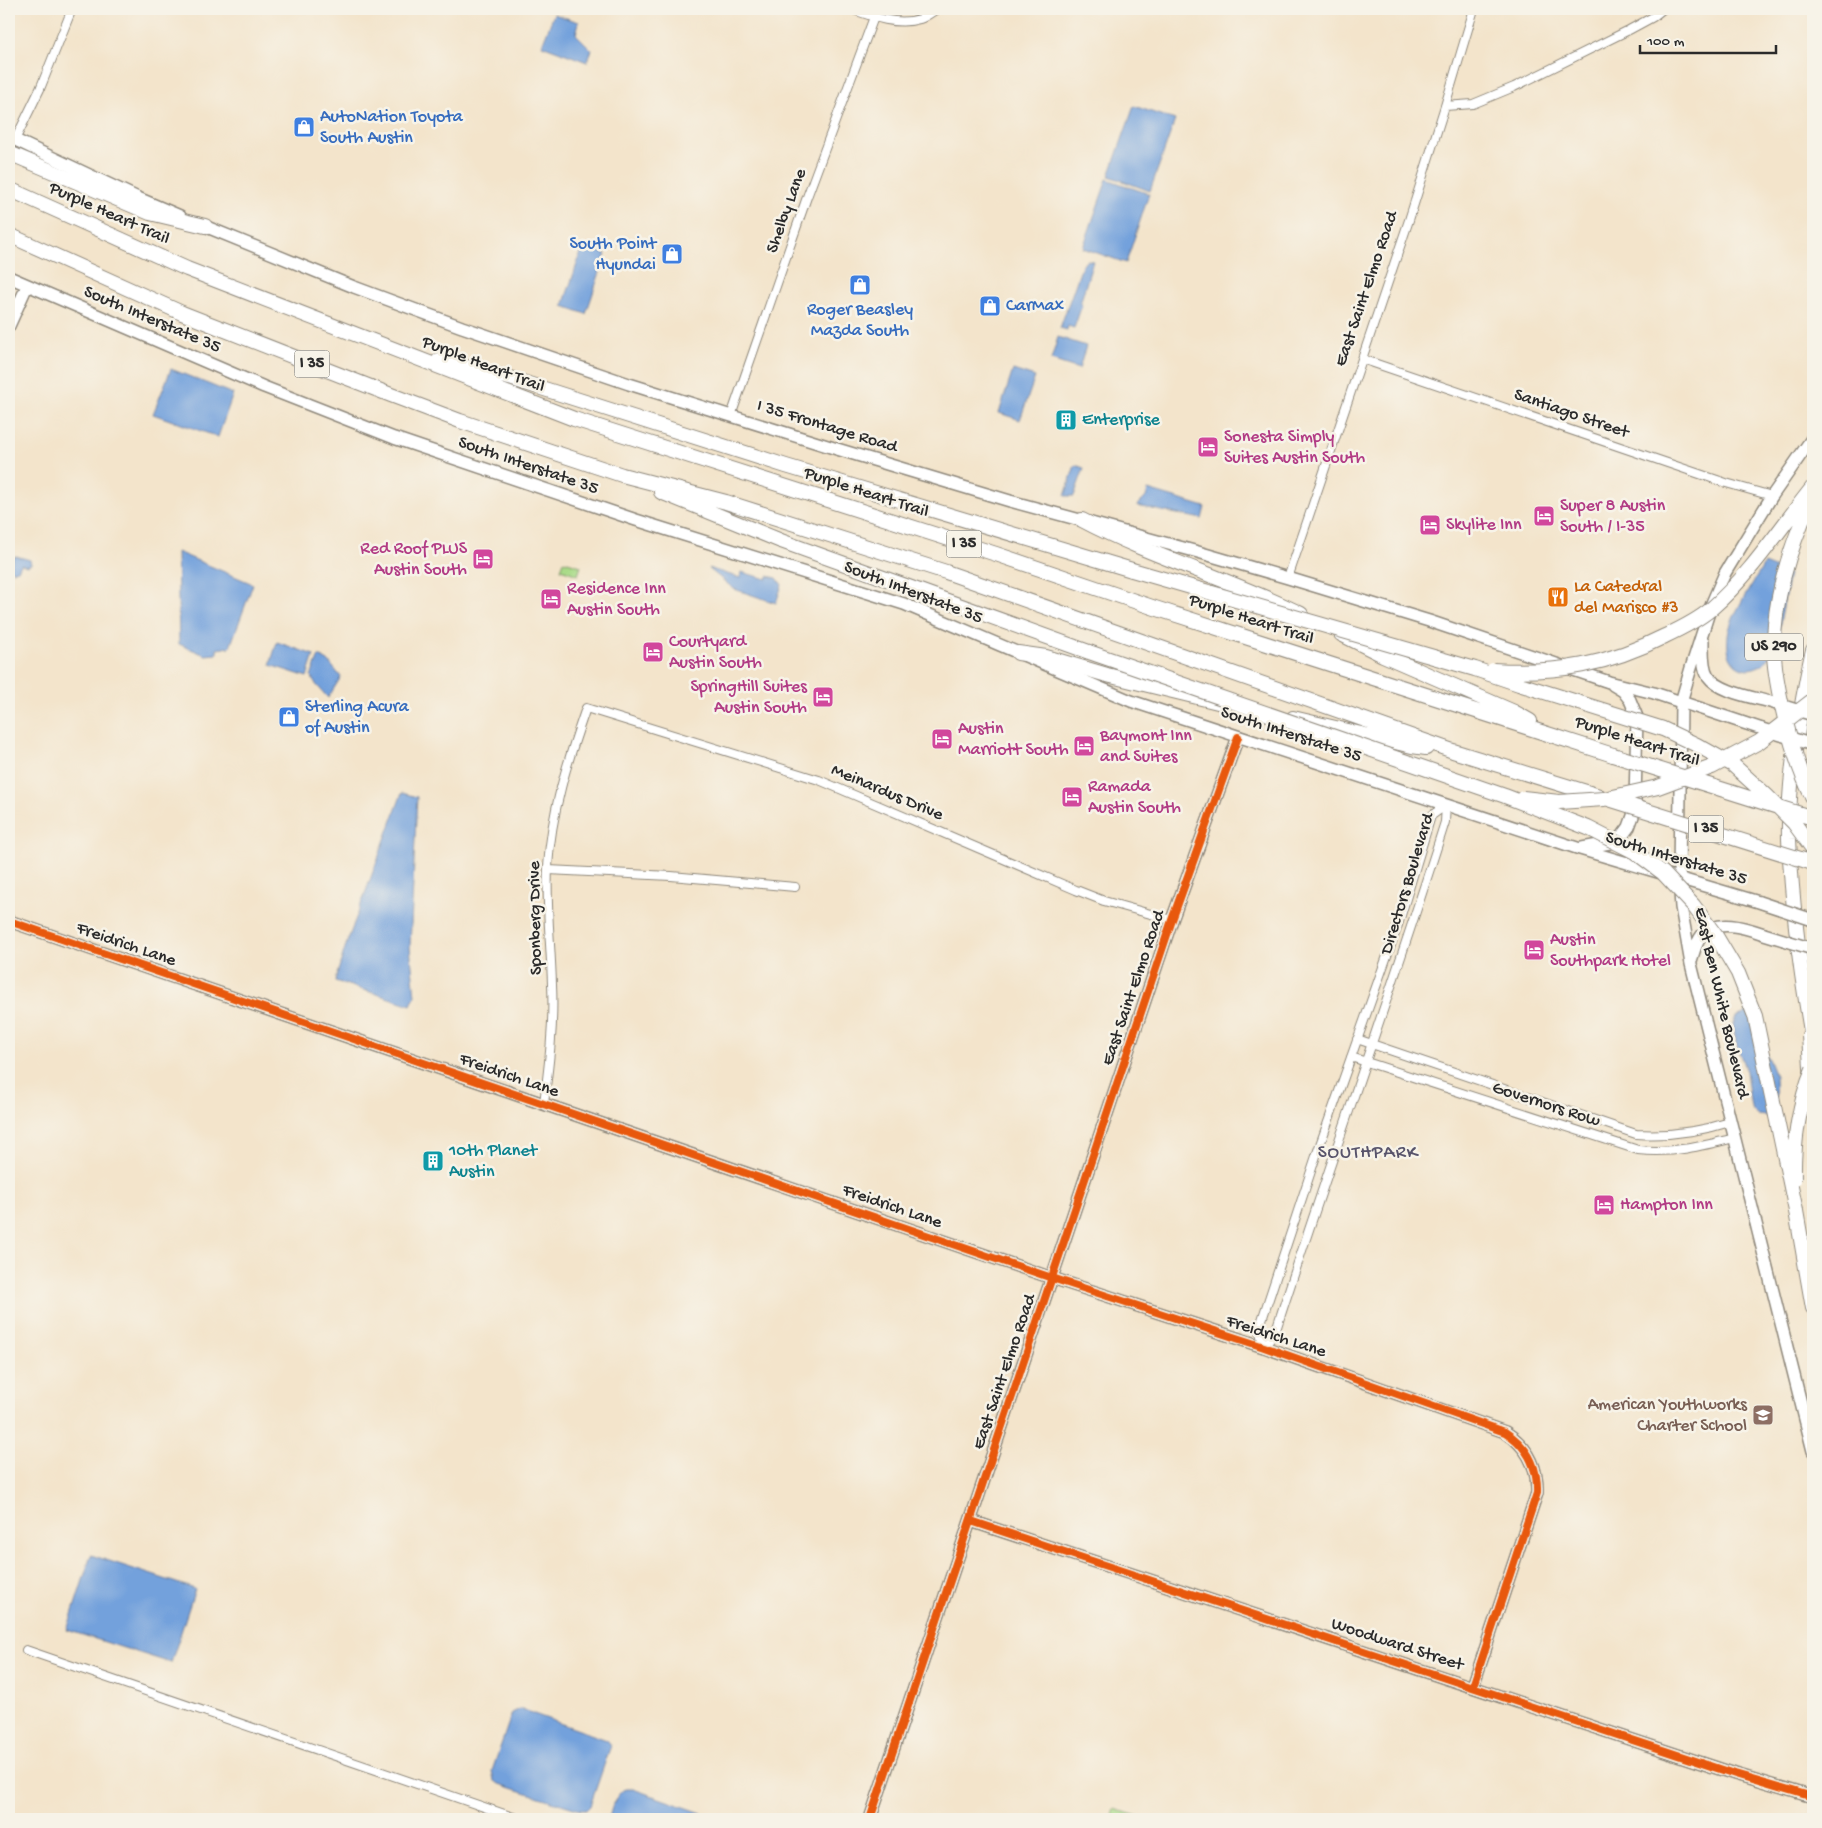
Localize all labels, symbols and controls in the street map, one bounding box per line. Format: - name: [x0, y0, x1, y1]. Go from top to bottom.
- scale bar: [1640, 22, 1776, 54]
- text: 100 m: [1646, 33, 1685, 51]
- place label: AutoNation Toyota South Austin: [320, 107, 464, 149]
- shop icon: AutoNation Toyota South Austin: [292, 115, 316, 139]
- street label: Shelby Lane: [762, 165, 812, 256]
- street label: Purple Heart Trail: [45, 178, 173, 250]
- street label: East Saint Elmo Road: [1331, 207, 1404, 369]
- place label: South Point Hyundai: [570, 234, 658, 276]
- shop icon: South Point Hyundai: [660, 242, 684, 266]
- shop icon: Roger Beasley Mazda South: [848, 273, 872, 297]
- street label: South Interstate 35: [80, 282, 224, 358]
- shop icon: CarMax: [978, 294, 1002, 318]
- place label: CarMax: [1006, 296, 1065, 317]
- place label: Roger Beasley Mazda South: [807, 300, 913, 342]
- street label: Purple Heart Trail: [418, 332, 547, 398]
- road number: I 35: [294, 350, 330, 378]
- street label: Santiago Street: [1511, 385, 1633, 444]
- street label: I 35 Frontage Road: [754, 396, 901, 459]
- building icon: Enterprise: [1054, 408, 1078, 432]
- place label: Enterprise: [1082, 410, 1161, 431]
- place label: Sonesta Simply Suites Austin South: [1224, 427, 1365, 469]
- street label: South Interstate 35: [455, 432, 601, 500]
- hotel icon: Sonesta Simply Suites Austin South: [1196, 435, 1220, 459]
- street label: Purple Heart Trail: [800, 463, 931, 523]
- place label: Super 8 Austin South / I-35: [1560, 496, 1666, 538]
- hotel icon: Super 8 Austin South / I-35: [1532, 504, 1556, 528]
- hotel icon: Skylite Inn: [1418, 513, 1442, 537]
- place label: Skylite Inn: [1446, 515, 1522, 536]
- road number: I 35: [946, 530, 982, 558]
- place label: Red Roof PLUS Austin South: [360, 539, 468, 581]
- hotel icon: Red Roof PLUS Austin South: [471, 547, 495, 571]
- street label: South Interstate 35: [841, 557, 985, 629]
- place label: La Catedral del Marisco #3: [1574, 577, 1679, 619]
- place label: Residence Inn Austin South: [567, 579, 666, 621]
- restaurant icon: La Catedral del Marisco #3: [1546, 585, 1570, 609]
- hotel icon: Residence Inn Austin South: [539, 587, 563, 611]
- street label: Purple Heart Trail: [1185, 590, 1316, 650]
- place label: Courtyard Austin South: [669, 632, 762, 674]
- road number: US 290: [1745, 634, 1803, 660]
- hotel icon: Courtyard Austin South: [641, 640, 665, 664]
- place label: SpringHill Suites Austin South: [690, 677, 808, 719]
- hotel icon: SpringHill Suites Austin South: [811, 685, 835, 709]
- place label: Sterling Acura of Austin: [305, 697, 410, 739]
- street label: South Interstate 35: [1218, 702, 1364, 768]
- shop icon: Sterling Acura of Austin: [277, 705, 301, 729]
- street label: Purple Heart Trail: [1571, 712, 1702, 772]
- place label: Austin Marriott South: [958, 719, 1069, 761]
- place label: Baymont Inn and Suites: [1099, 726, 1192, 768]
- hotel icon: Austin Marriott South: [930, 727, 954, 751]
- hotel icon: Baymont Inn and Suites: [1072, 734, 1096, 758]
- street label: Meinardus Drive: [828, 760, 947, 826]
- place label: Ramada Austin South: [1088, 777, 1181, 819]
- hotel icon: Ramada Austin South: [1060, 785, 1084, 809]
- street label: Directors Boulevard: [1376, 810, 1440, 958]
- road number: I 35: [1688, 816, 1724, 842]
- street label: South Interstate 35: [1603, 827, 1749, 891]
- street label: Sponberg Drive: [524, 860, 547, 975]
- street label: East Ben White Boulevard: [1689, 905, 1754, 1102]
- street label: East Saint Elmo Road: [1098, 906, 1171, 1068]
- street label: Freidrich Lane: [72, 918, 179, 972]
- place label: Austin Southpark Hotel: [1550, 930, 1671, 972]
- hotel icon: Austin Southpark Hotel: [1522, 938, 1546, 962]
- street label: Freidrich Lane: [455, 1049, 562, 1103]
- street label: Governors Row: [1489, 1078, 1603, 1132]
- place label: 10th Planet Austin: [448, 1141, 538, 1183]
- district label: SOUTHPARK: [1318, 1142, 1420, 1165]
- building icon: 10th Planet Austin: [421, 1149, 445, 1173]
- street label: Freidrich Lane: [838, 1180, 945, 1234]
- hotel icon: Hampton Inn: [1592, 1193, 1616, 1217]
- place label: Hampton Inn: [1620, 1195, 1713, 1216]
- street label: East Saint Elmo Road: [969, 1290, 1042, 1452]
- street label: Freidrich Lane: [1222, 1311, 1329, 1363]
- place label: American Youthworks Charter School: [1588, 1395, 1748, 1437]
- school or university icon: American Youthworks Charter School: [1751, 1403, 1775, 1427]
- street label: Woodward Street: [1328, 1614, 1467, 1677]

